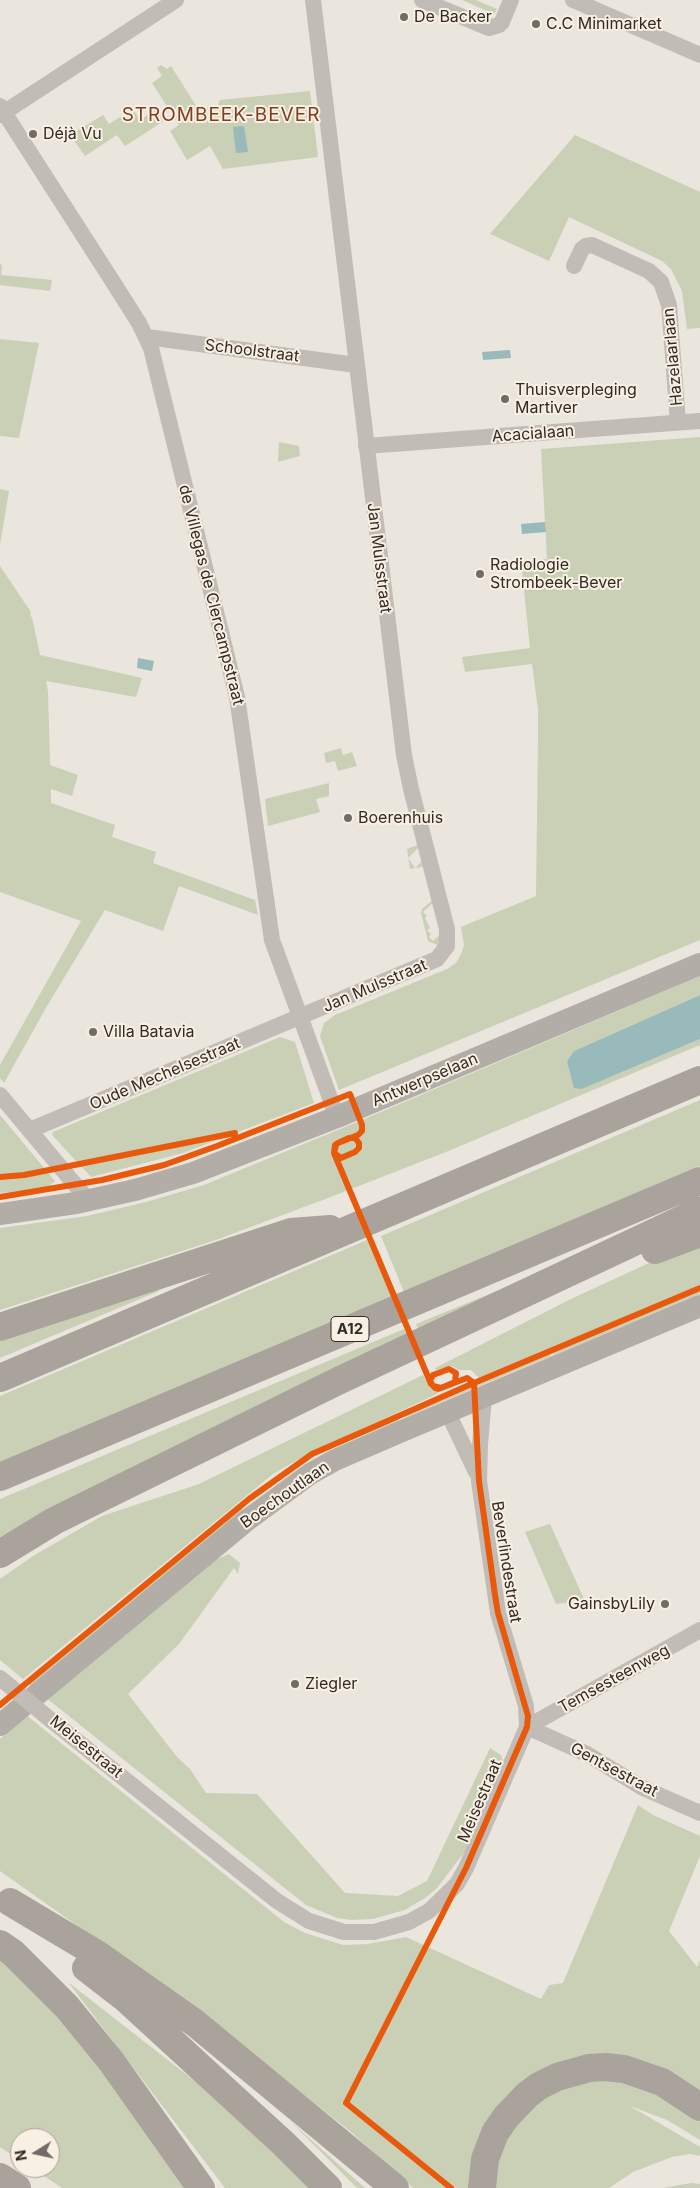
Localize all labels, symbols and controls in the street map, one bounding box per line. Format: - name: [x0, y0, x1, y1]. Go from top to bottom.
- place label: De Backer: [414, 7, 492, 27]
- marker: De Backer: [398, 11, 410, 23]
- place label: C.C Minimarket: [546, 14, 662, 34]
- marker: C.C Minimarket: [530, 18, 542, 30]
- district label: STROMBEEK-BEVER: [120, 104, 322, 126]
- place label: Déjà Vu: [43, 124, 102, 144]
- marker: Déjà Vu: [27, 128, 39, 140]
- street label: Hazelaarlaan: [659, 307, 687, 407]
- street label: Schoolstraat: [204, 336, 300, 366]
- place label: Thuisverpleging Martiver: [515, 380, 637, 418]
- marker: Thuisverpleging Martiver: [499, 393, 511, 405]
- street label: Acacialaan: [491, 422, 575, 446]
- street label: de Villegas de Clercampstraat: [174, 483, 248, 707]
- street label: Jan Mulsstraat: [363, 502, 395, 614]
- place label: Radiologie Strombeek-Bever: [490, 555, 622, 593]
- marker: Radiologie Strombeek-Bever: [474, 568, 486, 580]
- place label: Boerenhuis: [358, 808, 443, 828]
- marker: Boerenhuis: [342, 812, 354, 824]
- street label: Jan Mulsstraat: [320, 955, 430, 1017]
- place label: Villa Batavia: [103, 1022, 195, 1042]
- marker: Villa Batavia: [87, 1026, 99, 1038]
- street label: Oude Mechelsestraat: [87, 1034, 243, 1114]
- street label: Antwerpselaan: [369, 1049, 481, 1111]
- road number: A12: [331, 1316, 369, 1342]
- street label: Boechoutlaan: [237, 1457, 333, 1533]
- street label: Beverlindestraat: [487, 1500, 525, 1624]
- place label: GainsbyLily: [568, 1594, 655, 1614]
- marker: GainsbyLily: [659, 1598, 671, 1610]
- street label: Temsesteenweg: [555, 1641, 673, 1717]
- place label: Ziegler: [305, 1674, 357, 1694]
- marker: Ziegler: [289, 1678, 301, 1690]
- street label: Meisestraat: [46, 1712, 126, 1782]
- street label: Gentsestraat: [567, 1739, 661, 1801]
- street label: Meisestraat: [454, 1757, 506, 1845]
- north arrow: [10, 2128, 60, 2178]
- text: N: [11, 2149, 30, 2162]

